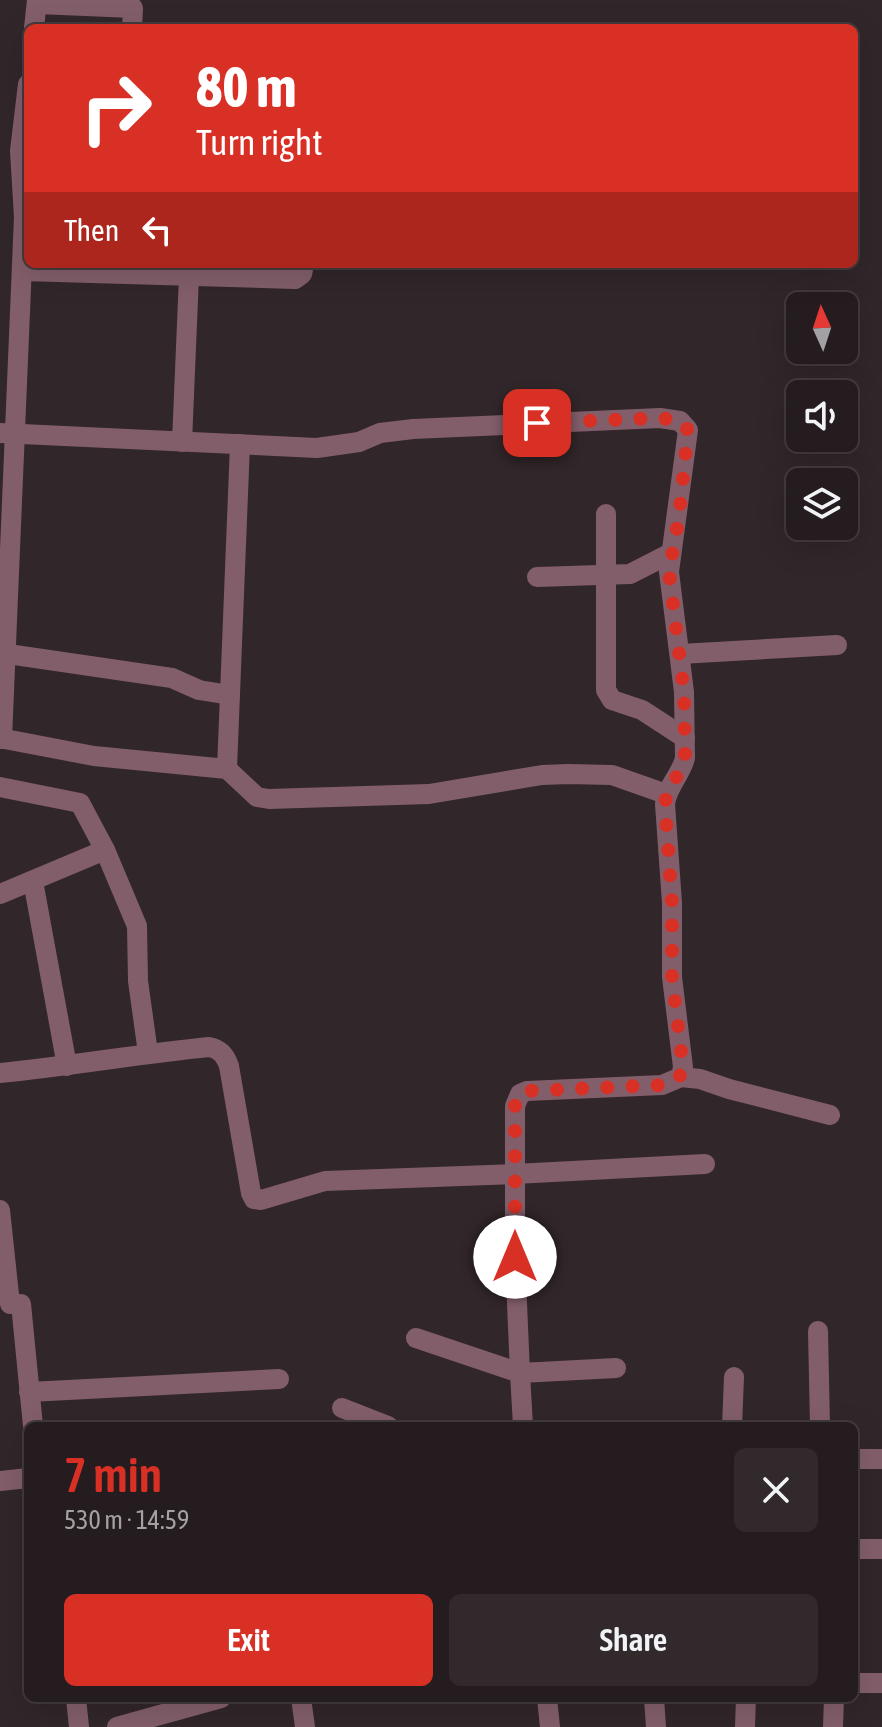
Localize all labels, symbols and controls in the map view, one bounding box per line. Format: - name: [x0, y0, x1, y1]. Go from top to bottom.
- text: 80 m: [196, 55, 297, 119]
- icon: right: [64, 56, 168, 160]
- text: Turn right: [196, 121, 323, 163]
- icon: left: [135, 208, 179, 252]
- text: Then: [64, 213, 119, 247]
- north arrow: [786, 292, 858, 364]
- map controls: [786, 292, 858, 540]
- button: sound: [786, 380, 858, 452]
- pin: [503, 389, 571, 457]
- icon: arrive: [515, 401, 559, 445]
- button: layers: [786, 468, 858, 540]
- position arrow: [473, 1215, 557, 1299]
- text: 7 min: [64, 1447, 162, 1502]
- button: close: [734, 1448, 818, 1532]
- text: 530 m · 14:59: [64, 1505, 189, 1535]
- button: Exit: [64, 1594, 433, 1686]
- button: Share: [449, 1594, 818, 1686]

